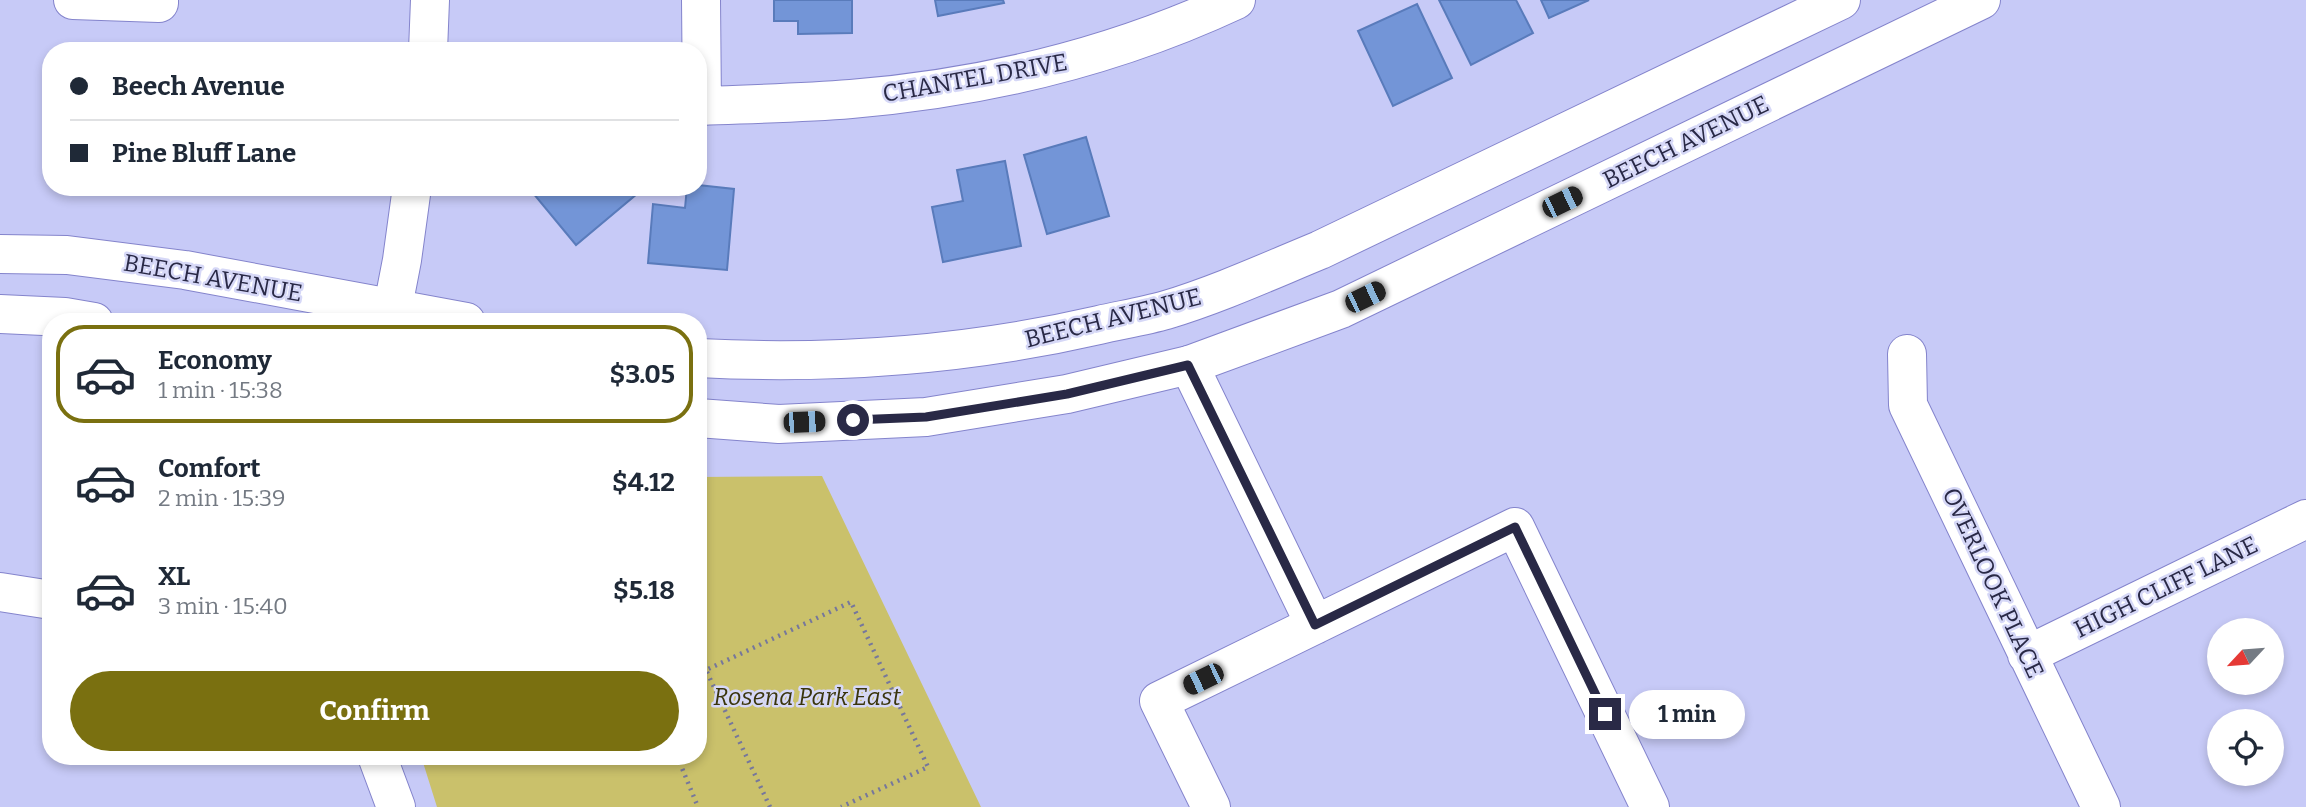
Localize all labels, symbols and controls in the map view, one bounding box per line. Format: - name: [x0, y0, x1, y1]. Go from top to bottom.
- street label: CHANTEL DRIVE: [880, 48, 1070, 108]
- text: Beech Avenue: [112, 71, 285, 102]
- street label: BEECH AVENUE: [1599, 90, 1773, 194]
- text: Pine Bluff Lane: [112, 138, 296, 169]
- car: [1539, 183, 1586, 221]
- street label: BEECH AVENUE: [122, 249, 304, 307]
- car: [1342, 278, 1389, 316]
- street label: BEECH AVENUE: [1022, 283, 1204, 353]
- icon: car: [74, 343, 137, 406]
- text: Economy: [158, 345, 272, 376]
- text: $3.05: [610, 359, 675, 390]
- text: 1 min · 15:38: [158, 376, 283, 404]
- route start: [837, 404, 869, 436]
- car: [783, 411, 826, 433]
- icon: car: [74, 451, 137, 514]
- text: Comfort: [158, 453, 261, 484]
- text: $4.12: [612, 467, 675, 498]
- street label: OVERLOOK PLACE: [1937, 483, 2049, 683]
- text: 2 min · 15:39: [158, 484, 286, 512]
- street label: HIGH CLIFF LANE: [2070, 530, 2262, 644]
- icon: car: [74, 559, 137, 622]
- text: XL: [158, 561, 190, 592]
- text: $5.18: [613, 575, 675, 606]
- text: 3 min · 15:40: [158, 592, 288, 620]
- north arrow: [2207, 618, 2284, 695]
- map controls: [2207, 618, 2284, 786]
- car: [1180, 660, 1227, 698]
- button: Confirm: [70, 671, 679, 751]
- park label: Rosena Park East: [713, 683, 901, 711]
- callout: 1 min: [1630, 690, 1745, 738]
- route end: [1589, 698, 1621, 730]
- text: 1 min: [1658, 700, 1716, 728]
- button: locate: [2207, 709, 2284, 786]

